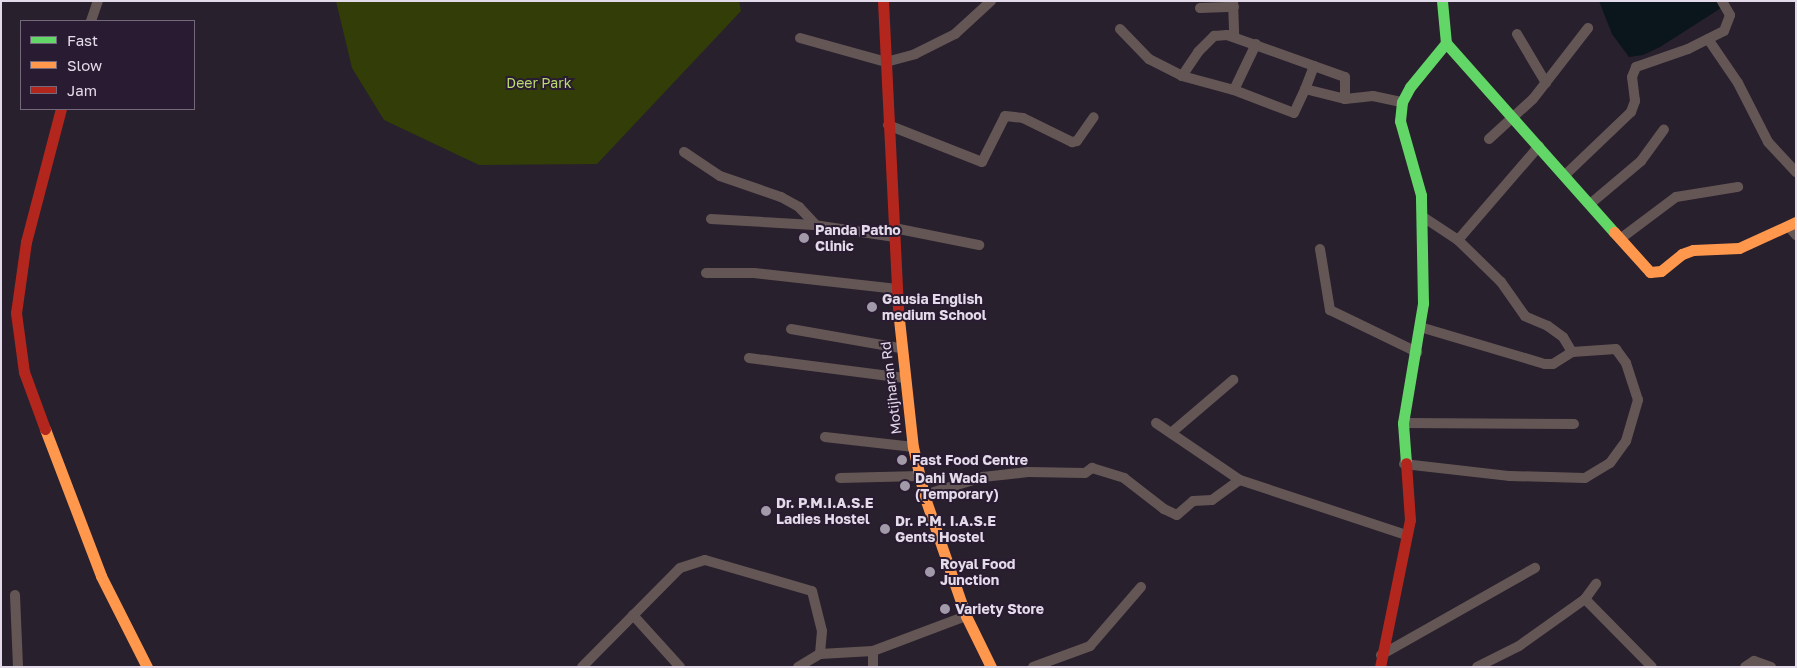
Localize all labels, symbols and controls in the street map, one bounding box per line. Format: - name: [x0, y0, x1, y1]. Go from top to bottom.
- legend: [20, 20, 195, 110]
- text: Fast: [67, 31, 98, 49]
- text: Slow: [67, 56, 102, 74]
- park label: Deer Park: [506, 75, 572, 91]
- text: Jam: [67, 81, 97, 99]
- place label: Panda Patho Clinic: [815, 222, 901, 254]
- marker: Panda Patho Clinic: [797, 231, 811, 245]
- place label: Gausia English medium School: [882, 291, 986, 324]
- marker: Gausia English medium School: [866, 301, 878, 313]
- street label: Motijharan Rd: [877, 341, 905, 435]
- place label: Fast Food Centre: [912, 452, 1028, 468]
- marker: Fast Food Centre: [896, 454, 908, 466]
- place label: Dahi Wada (Temporary): [915, 470, 999, 502]
- marker: Dahi Wada (Temporary): [899, 480, 911, 492]
- place label: Dr. P.M.I.A.S.E Ladies Hostel: [776, 495, 873, 528]
- marker: Dr. P.M.I.A.S.E Ladies Hostel: [760, 505, 772, 517]
- place label: Dr. P.M. I.A.S.E Gents Hostel: [895, 513, 996, 546]
- marker: Dr. P.M. I.A.S.E Gents Hostel: [879, 523, 891, 535]
- place label: Royal Food Junction: [940, 556, 1015, 588]
- marker: Royal Food Junction: [924, 566, 936, 578]
- place label: Variety Store: [955, 601, 1044, 617]
- marker: Variety Store: [939, 603, 951, 615]

